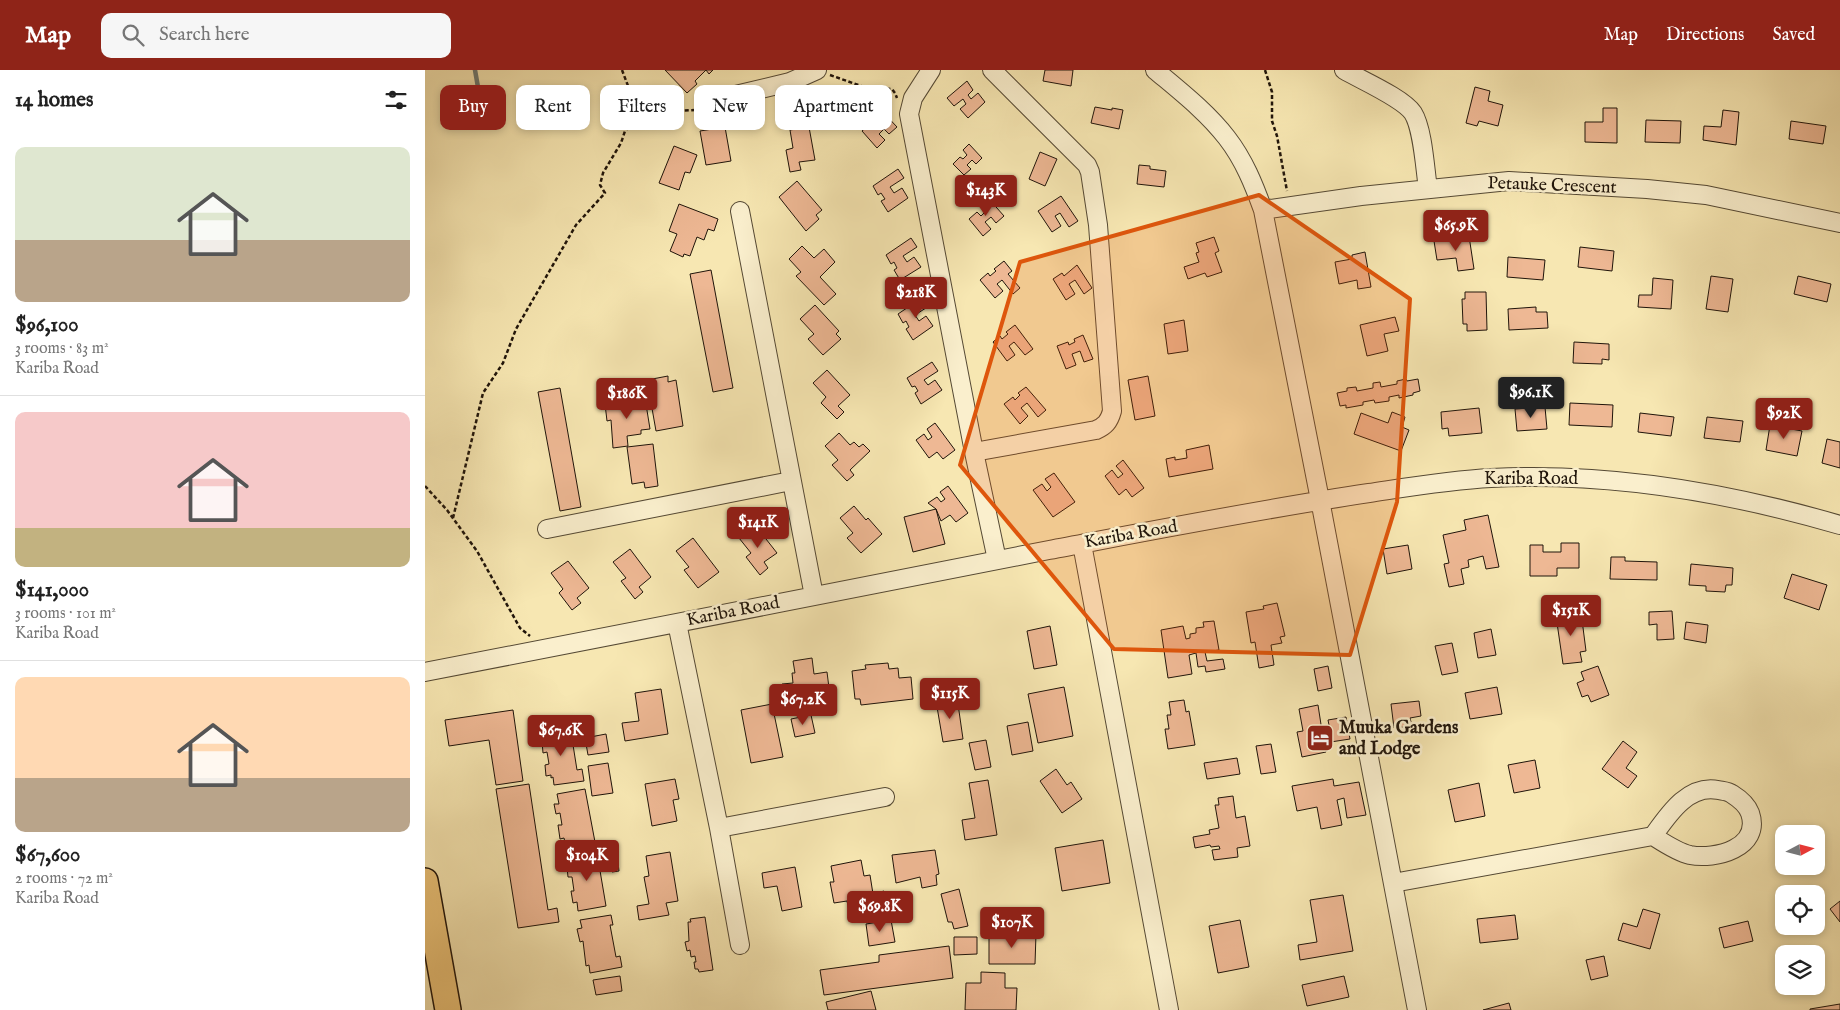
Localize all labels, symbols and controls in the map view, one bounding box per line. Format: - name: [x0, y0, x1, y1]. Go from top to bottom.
- search box: [101, 13, 451, 58]
- text: Map: [25, 20, 71, 51]
- icon: search: [119, 21, 147, 49]
- text: Search here: [159, 23, 250, 47]
- text: Map: [1604, 24, 1638, 47]
- text: Directions: [1666, 24, 1744, 47]
- text: Saved: [1772, 24, 1815, 47]
- chip: Buy: [440, 85, 506, 130]
- chip: Rent: [516, 85, 590, 130]
- chip: Filters: [600, 85, 684, 130]
- chip: New: [694, 85, 765, 130]
- chip: Apartment: [775, 85, 892, 130]
- icon: filters: [382, 86, 410, 114]
- text: 14 homes: [15, 87, 93, 114]
- street label: Petauke Crescent: [1487, 172, 1617, 200]
- pin: $143K: [951, 174, 1021, 217]
- icon: home: [168, 179, 258, 269]
- text: $143K: [966, 181, 1006, 201]
- pin: $65.9K: [1415, 210, 1497, 252]
- text: $65.9K: [1434, 216, 1478, 236]
- pin: $218K: [881, 276, 951, 319]
- text: $218K: [896, 283, 936, 303]
- text: $96,100: [15, 312, 79, 339]
- text: 3 rooms · 83 m²: [15, 339, 109, 359]
- text: Kariba Road: [15, 359, 99, 379]
- pin: $96.1K: [1490, 376, 1572, 419]
- pin: $186K: [592, 378, 662, 420]
- text: $96.1K: [1509, 383, 1553, 403]
- text: $186K: [607, 384, 647, 404]
- pin: $92K: [1754, 398, 1814, 440]
- text: $92K: [1767, 404, 1801, 424]
- icon: home: [168, 445, 258, 535]
- street label: Kariba Road: [1484, 468, 1578, 491]
- pin: $141K: [723, 506, 793, 549]
- text: $141K: [738, 513, 778, 533]
- street label: Kariba Road: [1083, 515, 1180, 555]
- text: $141,000: [15, 577, 89, 604]
- street label: Kariba Road: [685, 592, 782, 632]
- pin: $151K: [1536, 594, 1606, 637]
- text: $151K: [1552, 601, 1590, 621]
- text: 3 rooms · 101 m²: [15, 604, 116, 624]
- text: Kariba Road: [15, 624, 99, 644]
- pin: $115K: [915, 678, 985, 720]
- pin: $67.2K: [762, 684, 844, 726]
- text: $115K: [931, 684, 969, 704]
- text: $67.2K: [780, 690, 826, 710]
- icon: home: [168, 710, 258, 800]
- pin: $67.6K: [520, 714, 602, 757]
- place label: Muuka Gardens and Lodge: [1339, 717, 1459, 761]
- text: $67.6K: [539, 721, 583, 741]
- hotel icon: Muuka Gardens and Lodge: [1305, 723, 1335, 753]
- north arrow: [1775, 825, 1825, 875]
- map controls: [1775, 825, 1825, 995]
- pin: $104K: [552, 840, 622, 882]
- text: $67,600: [15, 842, 80, 869]
- text: $104K: [566, 846, 608, 866]
- text: 2 rooms · 72 m²: [15, 869, 113, 889]
- button: locate: [1775, 885, 1825, 935]
- text: Kariba Road: [15, 889, 99, 909]
- pin: $69.8K: [839, 890, 921, 933]
- text: $69.8K: [858, 897, 902, 917]
- pin: $107K: [977, 906, 1047, 949]
- text: $107K: [991, 913, 1033, 933]
- button: layers: [1775, 945, 1825, 995]

